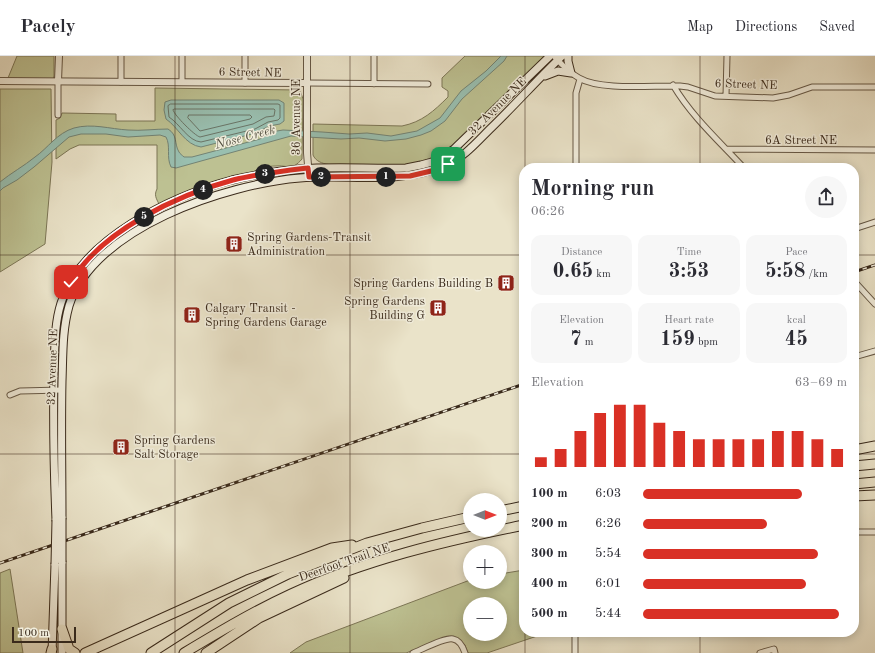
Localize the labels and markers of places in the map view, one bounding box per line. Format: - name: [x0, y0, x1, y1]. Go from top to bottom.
- pin: [431, 147, 465, 181]
- pin: 3: [255, 164, 275, 184]
- pin: 2: [311, 167, 331, 187]
- pin: 1: [376, 167, 396, 187]
- pin: 4: [193, 180, 213, 200]
- pin: 5: [134, 207, 154, 227]
- place label: Spring Gardens-Transit Administration: [247, 232, 371, 258]
- building icon: Spring Gardens-Transit Administration: [224, 234, 244, 254]
- pin: [54, 265, 88, 299]
- building icon: Spring Gardens Building B: [496, 273, 516, 293]
- place label: Spring Gardens Building B: [353, 278, 493, 290]
- place label: Spring Gardens Building G: [344, 296, 425, 322]
- building icon: Spring Gardens Building G: [428, 298, 448, 318]
- place label: Calgary Transit - Spring Gardens Garage: [205, 303, 327, 329]
- building icon: Calgary Transit - Spring Gardens Garage: [182, 305, 202, 325]
- place label: Spring Gardens Salt Storage: [134, 435, 215, 461]
- building icon: Spring Gardens Salt Storage: [111, 437, 131, 457]

